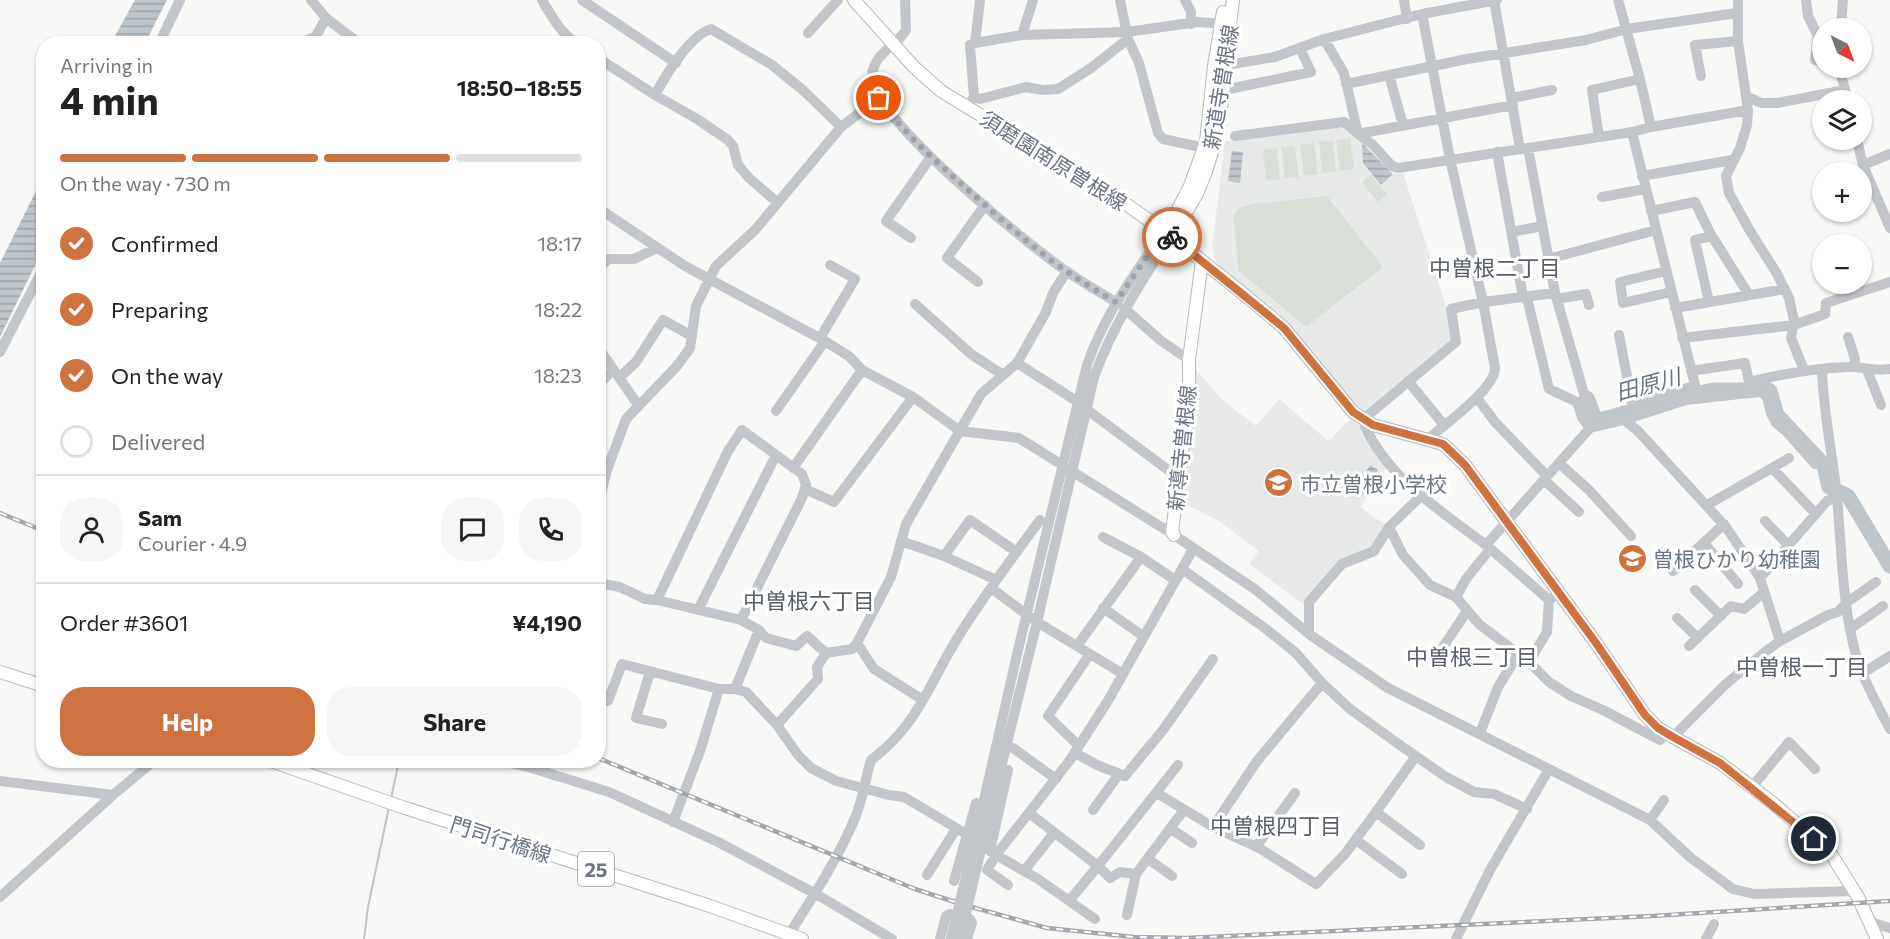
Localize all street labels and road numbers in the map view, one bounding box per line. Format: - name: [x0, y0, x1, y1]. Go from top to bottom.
- street label: 新道寺曽根線: [1198, 23, 1242, 151]
- street label: 須磨園南原曽根線: [976, 105, 1132, 215]
- street label: 新導寺曽根線: [1162, 384, 1200, 512]
- street label: 門司行橋線: [447, 811, 555, 867]
- road number: 25: [578, 852, 614, 886]

